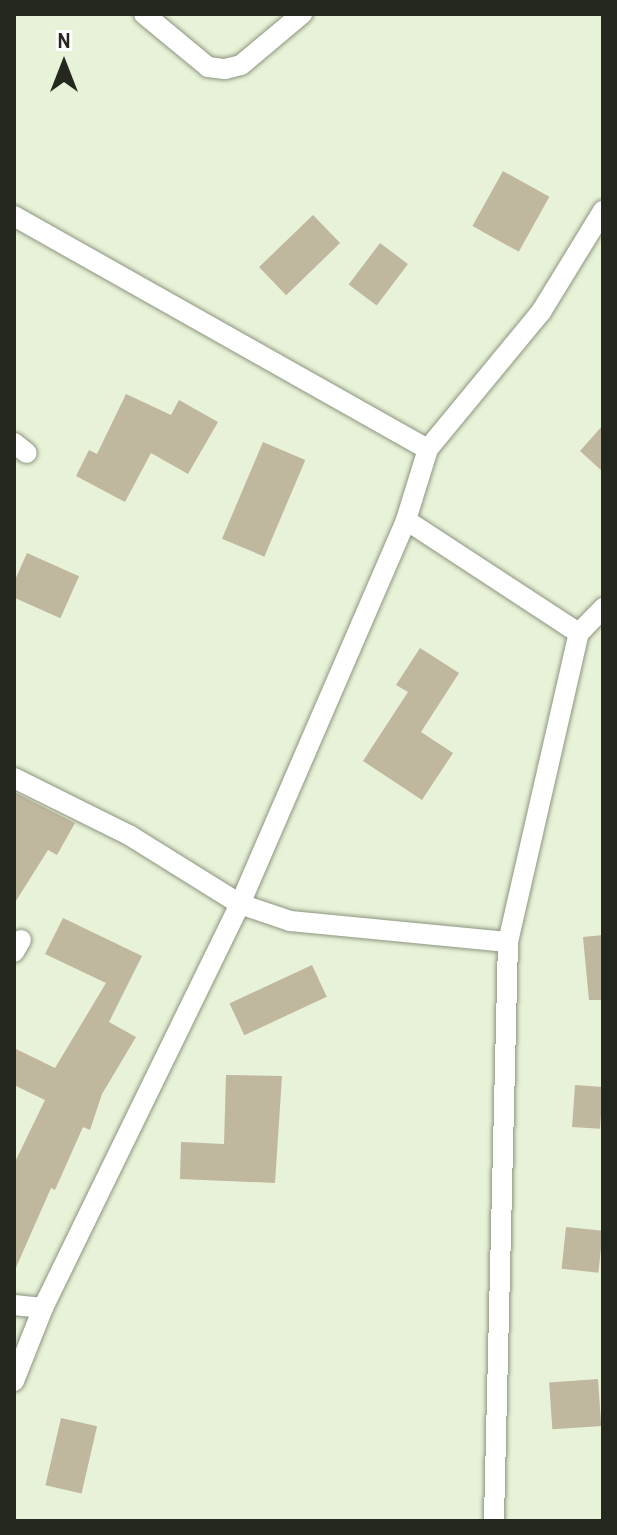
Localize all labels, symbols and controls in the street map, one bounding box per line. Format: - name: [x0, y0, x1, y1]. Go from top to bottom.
- north arrow: [24, 24, 104, 104]
- text: N: [57, 25, 71, 55]

